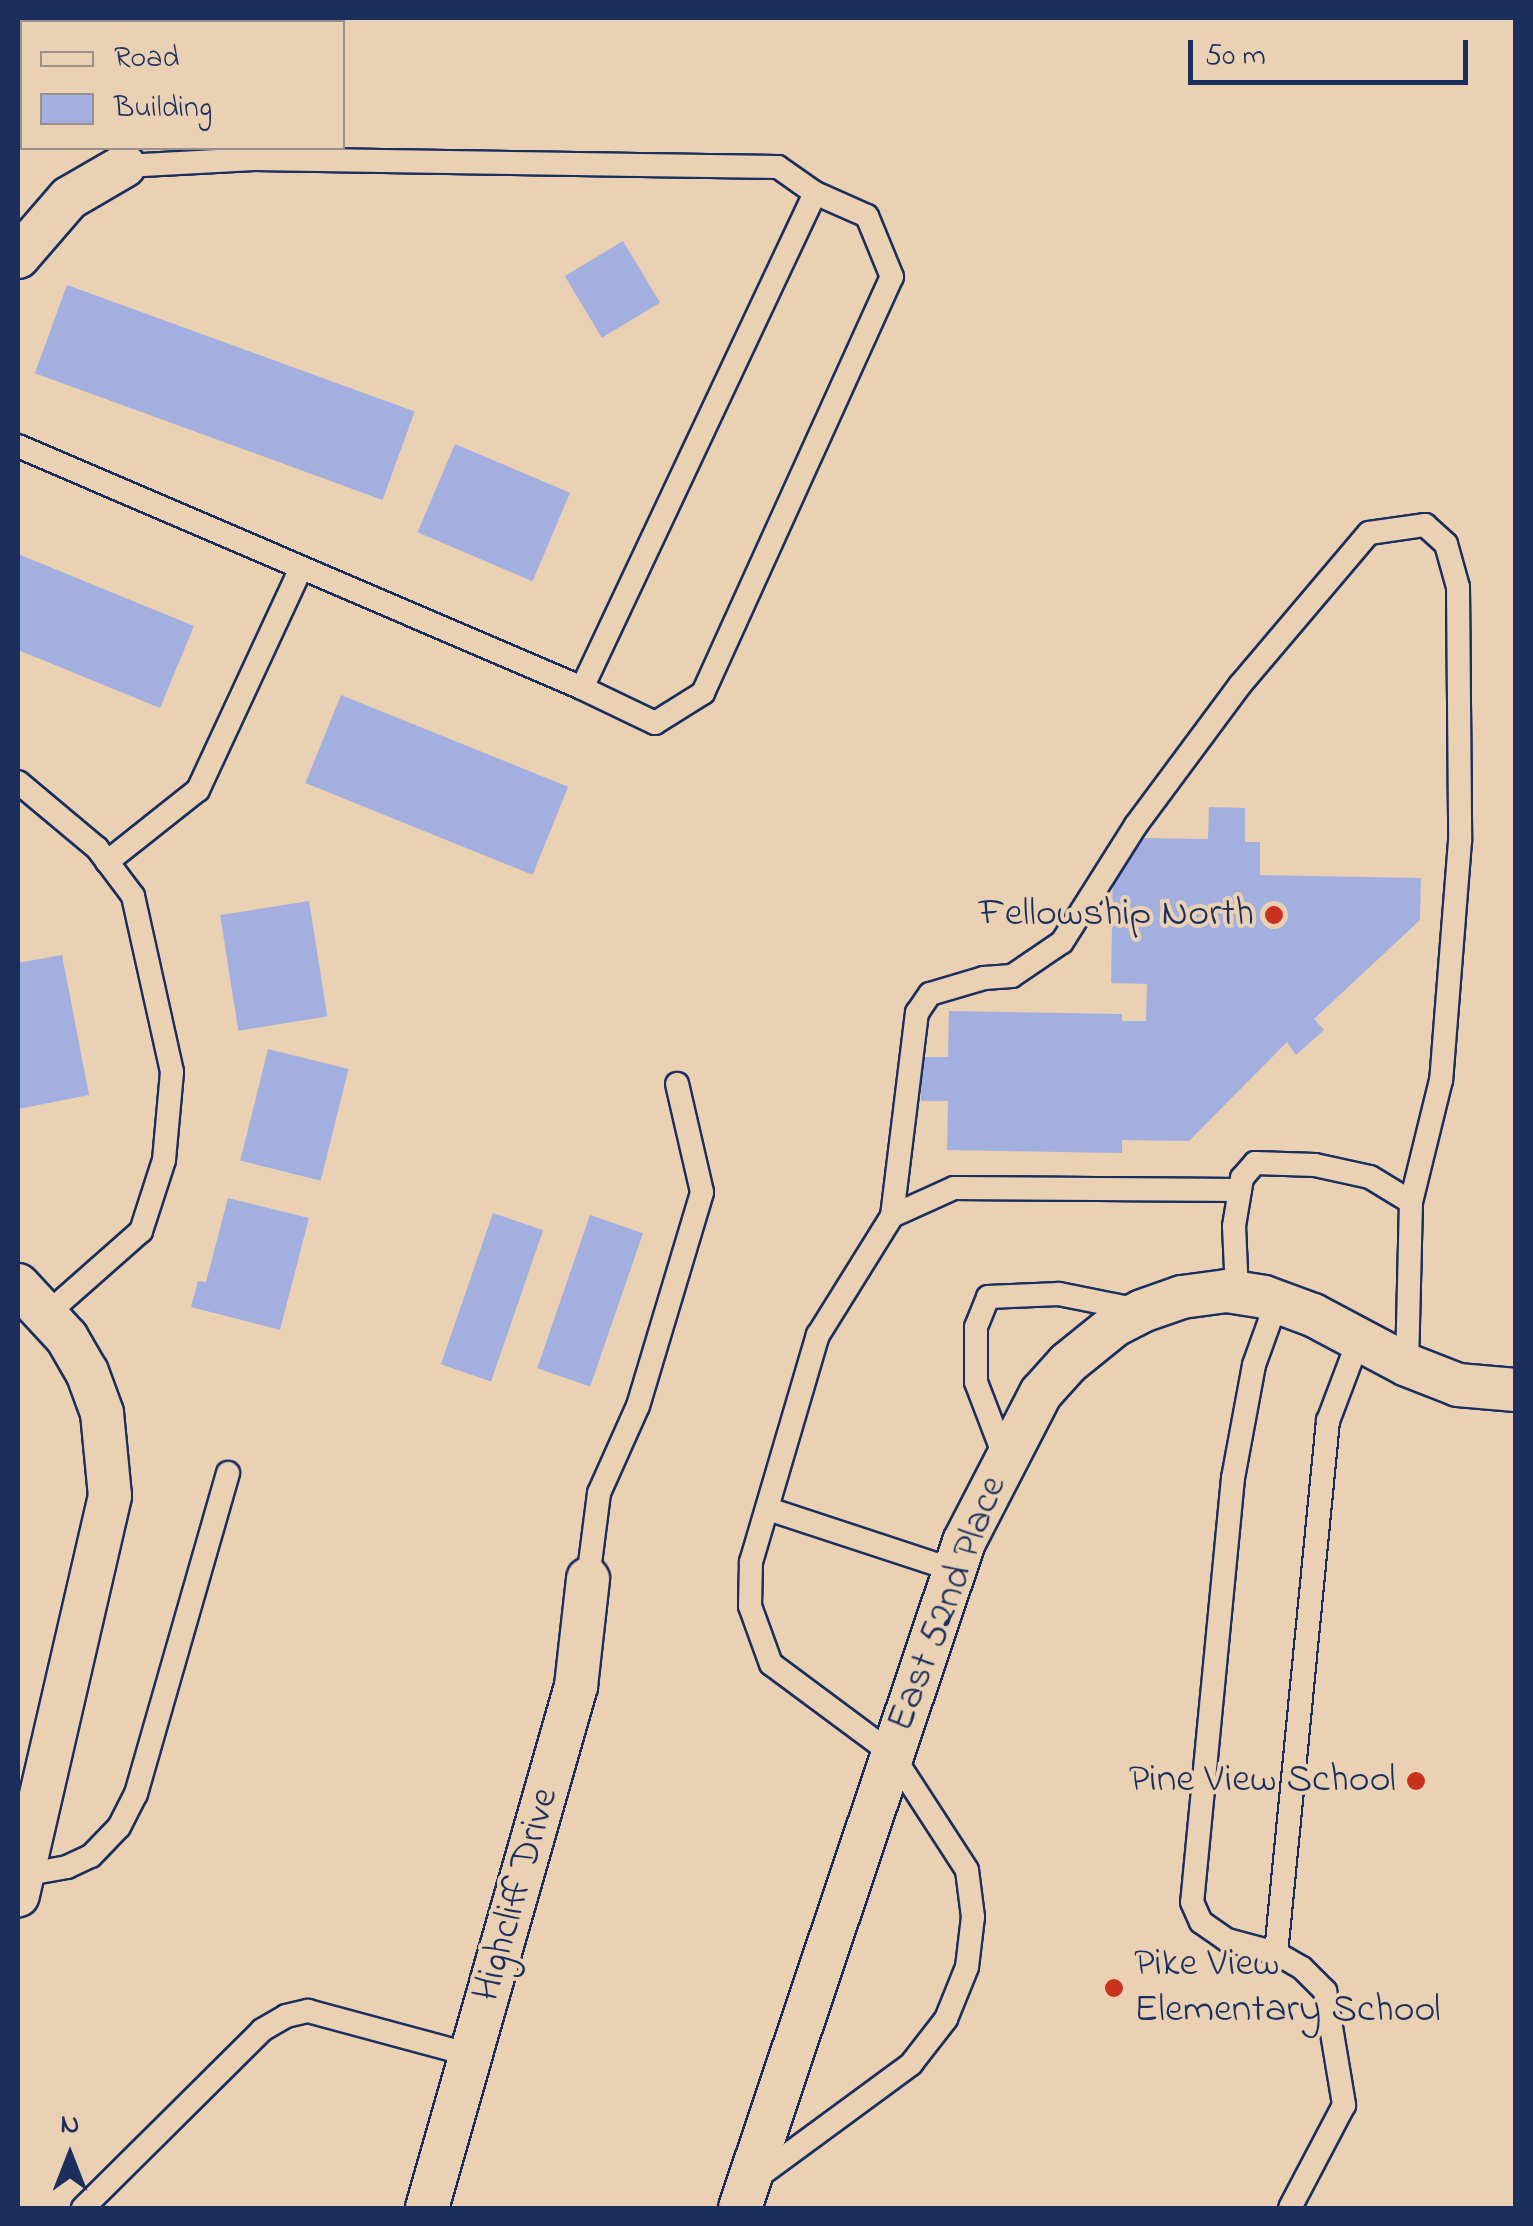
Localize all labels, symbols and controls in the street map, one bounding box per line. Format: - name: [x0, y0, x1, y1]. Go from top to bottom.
- legend: [20, 20, 345, 150]
- scale bar: [1193, 20, 1473, 82]
- text: 50 m: [1205, 35, 1266, 79]
- text: Road: [114, 37, 179, 81]
- text: Building: [114, 87, 212, 131]
- place label: Fellowship North: [979, 891, 1254, 939]
- marker: Fellowship North: [1263, 904, 1285, 926]
- street label: East 52nd Place: [877, 1470, 1019, 1738]
- place label: Pine View School: [1129, 1757, 1396, 1805]
- marker: Pine View School: [1405, 1770, 1427, 1792]
- street label: Highcliff Drive: [464, 1783, 570, 2007]
- place label: Pike View Elementary School: [1134, 1941, 1441, 2035]
- marker: Pike View Elementary School: [1103, 1977, 1125, 1999]
- text: N: [61, 2105, 79, 2146]
- north arrow: [20, 2106, 120, 2206]

